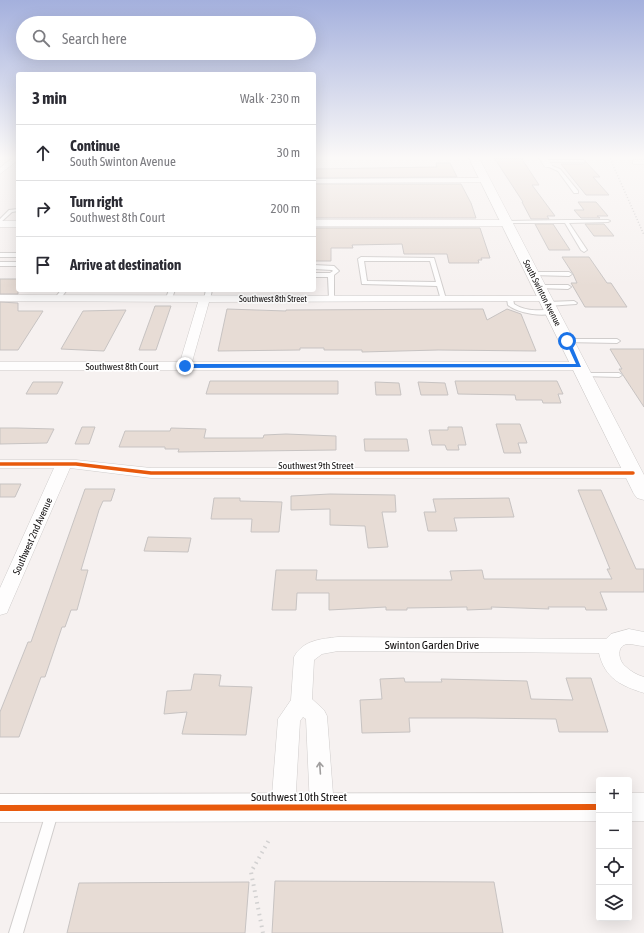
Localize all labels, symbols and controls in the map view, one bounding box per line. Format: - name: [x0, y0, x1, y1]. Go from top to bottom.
- search box: [16, 16, 316, 60]
- icon: search: [30, 27, 52, 49]
- text: Search here: [62, 30, 127, 47]
- text: 3 min: [32, 88, 67, 108]
- text: Walk · 230 m: [240, 91, 300, 106]
- text: Continue: [70, 137, 120, 154]
- icon: ahead: [32, 142, 54, 164]
- text: 30 m: [277, 145, 300, 160]
- text: South Swinton Avenue: [70, 154, 176, 169]
- text: Turn right: [70, 193, 123, 210]
- icon: right: [32, 198, 54, 220]
- text: 200 m: [271, 201, 300, 216]
- text: Southwest 8th Court: [70, 210, 165, 225]
- icon: arrive: [32, 254, 54, 276]
- text: Arrive at destination: [70, 256, 181, 273]
- street label: South Swinton Avenue: [521, 258, 563, 328]
- street label: Southwest 8th Street: [239, 294, 307, 304]
- route start: [558, 332, 576, 350]
- route end: [176, 357, 194, 375]
- street label: Southwest 8th Court: [85, 361, 159, 372]
- street label: Southwest 9th Street: [278, 460, 354, 471]
- street label: Southwest 2nd Avenue: [11, 496, 55, 576]
- street label: Swinton Garden Drive: [385, 638, 479, 652]
- one-way arrow: [316, 762, 323, 775]
- map controls: [596, 777, 632, 921]
- button: +: [596, 777, 632, 813]
- street label: Southwest 10th Street: [251, 790, 348, 804]
- button: −: [596, 813, 632, 849]
- button: locate: [596, 849, 632, 885]
- button: layers: [596, 885, 632, 921]

